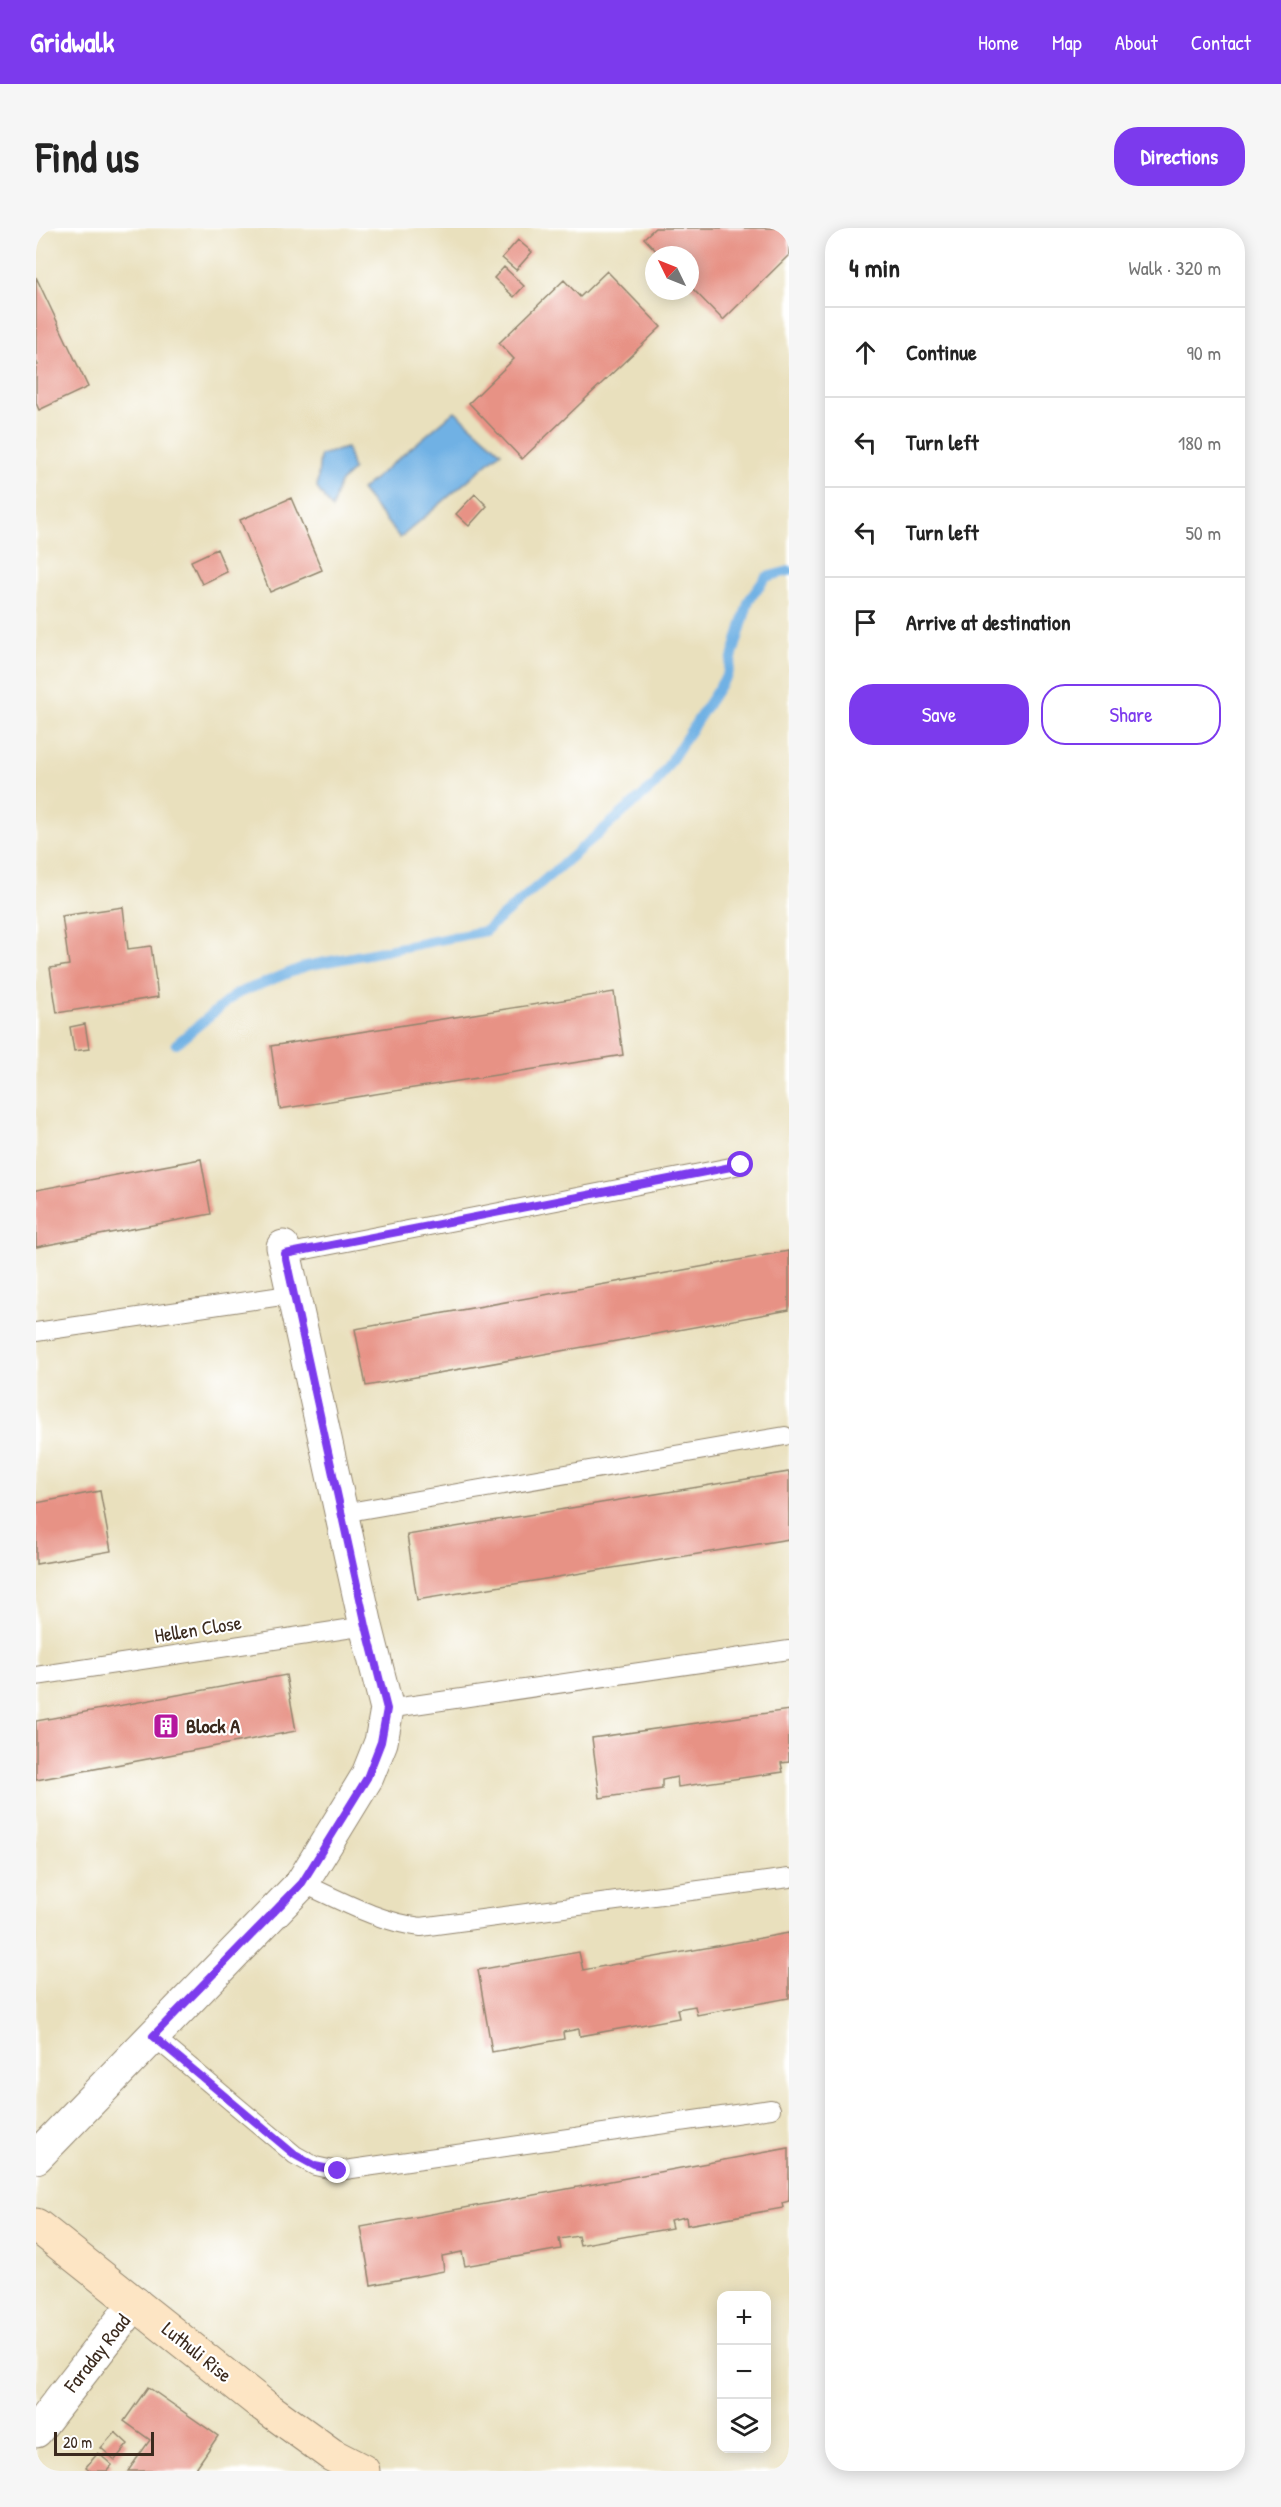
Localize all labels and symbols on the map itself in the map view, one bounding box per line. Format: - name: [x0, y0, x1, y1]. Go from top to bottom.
- north arrow: [645, 246, 699, 300]
- route start: [727, 1151, 753, 1177]
- street label: Hellen Close: [153, 1608, 243, 1649]
- building icon: Block A: [151, 1711, 181, 1741]
- place label: Block A: [186, 1712, 240, 1739]
- route end: [324, 2157, 350, 2183]
- street label: Faraday Road: [57, 2308, 136, 2398]
- street label: Luthuli Rise: [157, 2315, 238, 2388]
- scale bar: [54, 2429, 154, 2456]

